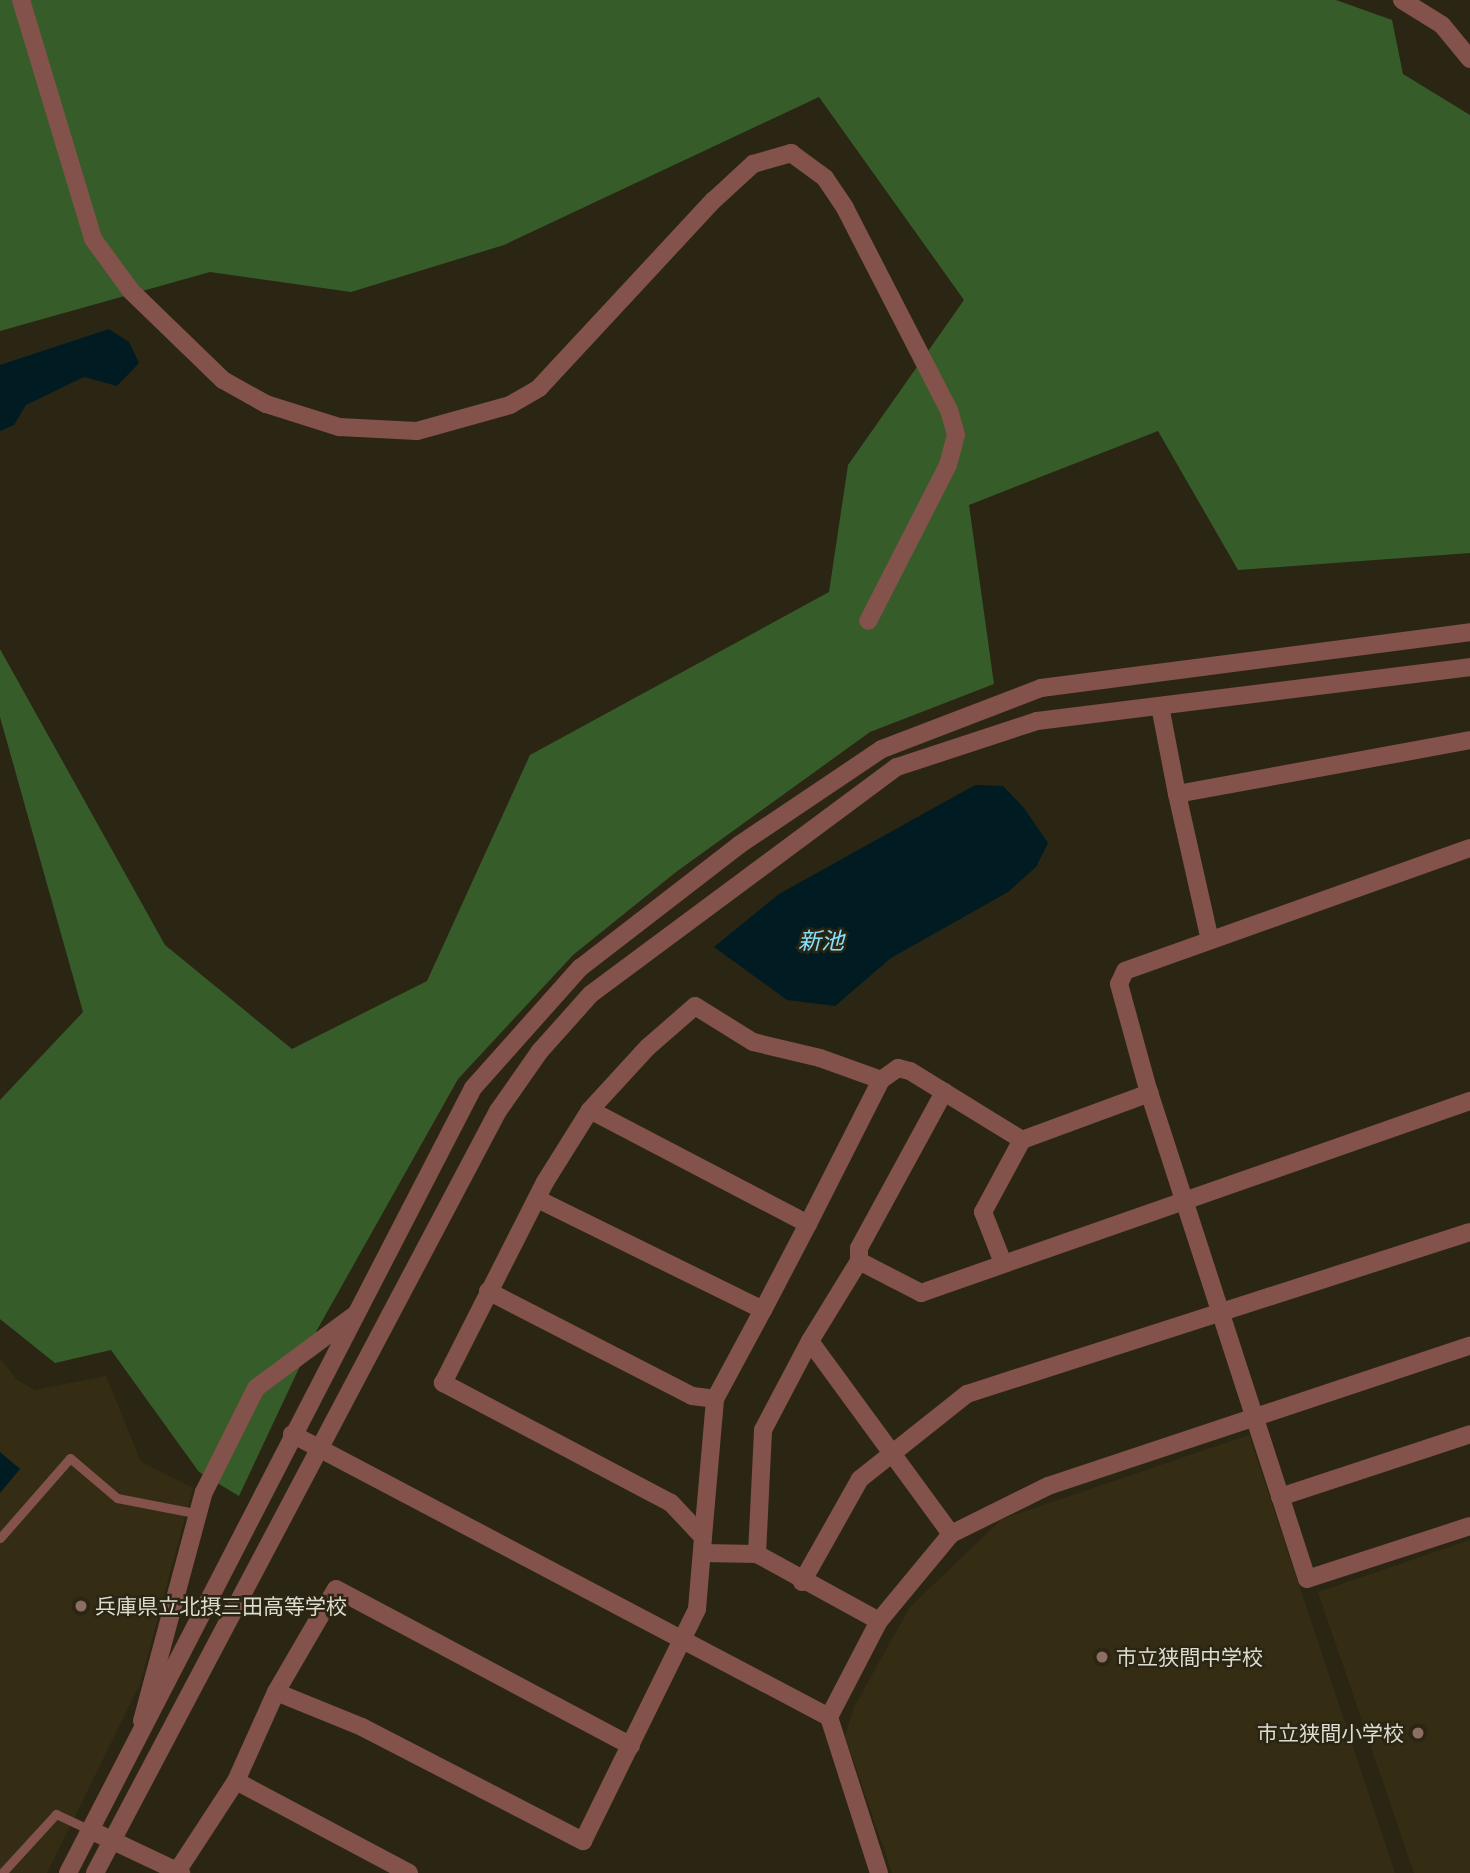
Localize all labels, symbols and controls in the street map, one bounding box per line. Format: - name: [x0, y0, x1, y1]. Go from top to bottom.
- water label: 新池: [798, 926, 844, 954]
- place label: 兵庫県立北摂三田高等学校: [95, 1593, 347, 1619]
- marker: 兵庫県立北摂三田高等学校: [73, 1598, 89, 1614]
- place label: 市立狭間中学校: [1116, 1644, 1263, 1670]
- marker: 市立狭間中学校: [1094, 1649, 1110, 1665]
- place label: 市立狭間小学校: [1257, 1720, 1404, 1746]
- marker: 市立狭間小学校: [1410, 1725, 1426, 1741]

